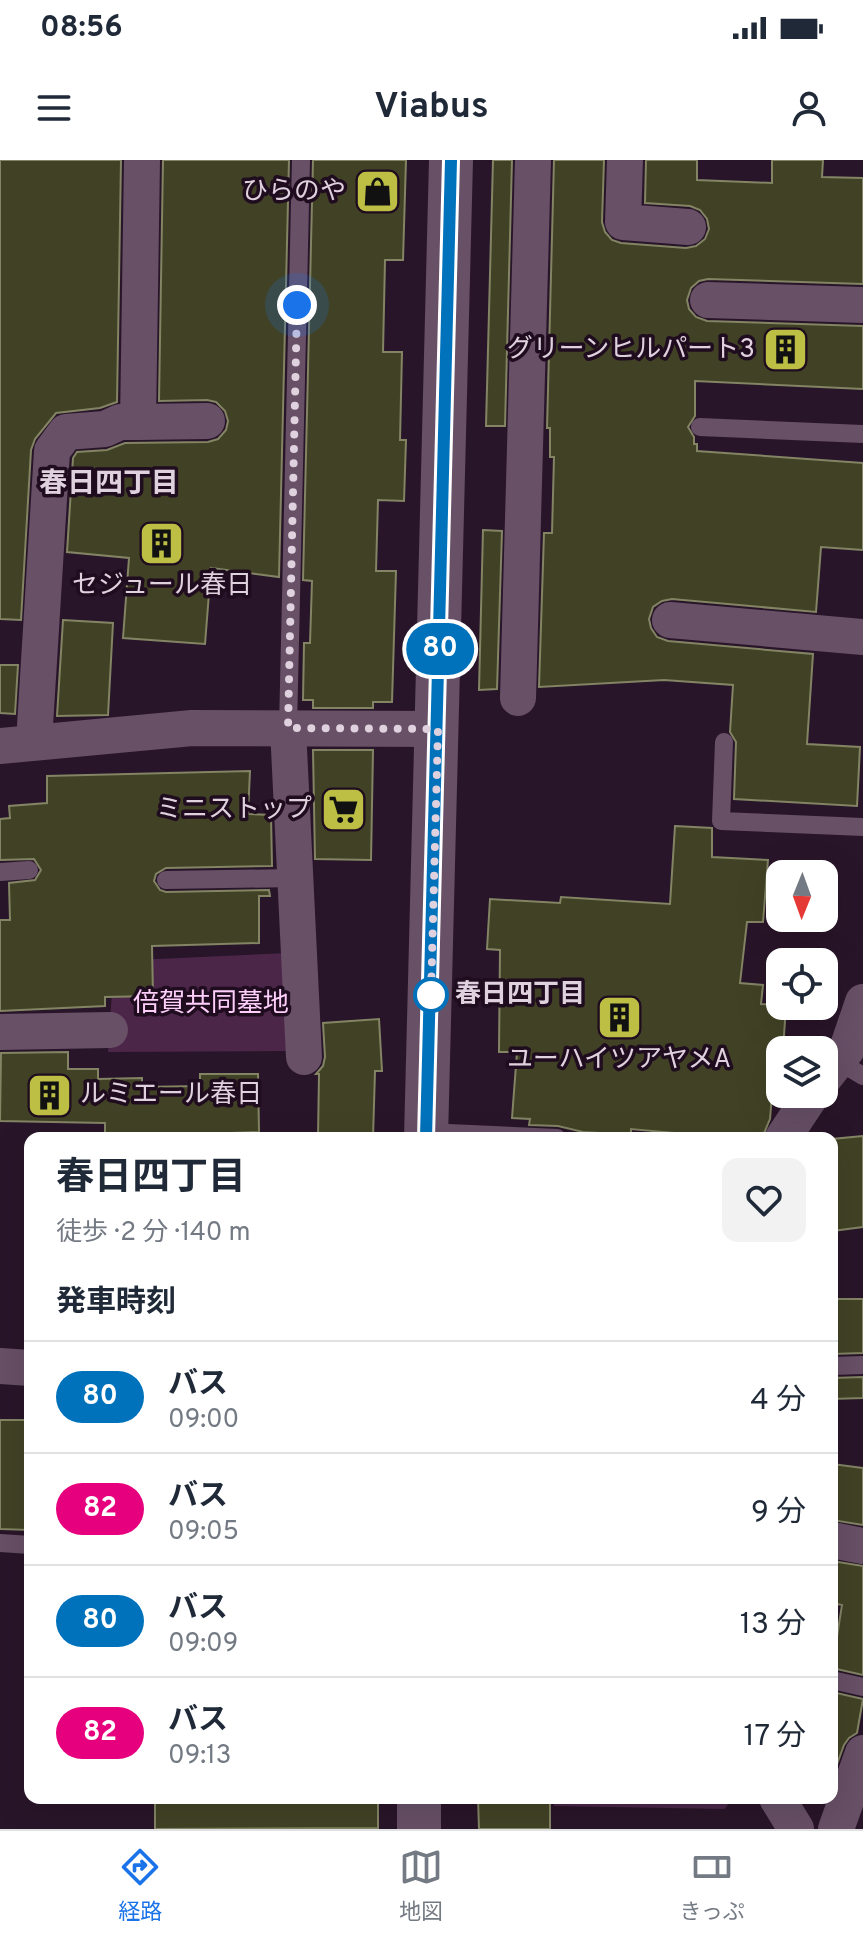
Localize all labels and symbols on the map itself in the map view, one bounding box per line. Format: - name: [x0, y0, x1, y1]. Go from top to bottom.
- shop icon: ひらのや: [353, 168, 401, 216]
- place label: ひらのや: [242, 176, 346, 209]
- your location: [277, 285, 317, 325]
- building icon: グリーンヒルパート3: [762, 326, 810, 374]
- place label: グリーンヒルパート3: [507, 334, 755, 367]
- district label: 春日四丁目: [39, 467, 179, 503]
- building icon: セジュール春日: [138, 519, 186, 567]
- place label: セジュール春日: [72, 570, 252, 603]
- line badge: 80: [404, 623, 476, 675]
- supermarket icon: ミニストップ: [319, 786, 367, 834]
- place label: ミニストップ: [156, 794, 312, 827]
- north arrow: [766, 860, 838, 932]
- marker: 春日四丁目: [414, 978, 448, 1012]
- place label: 春日四丁目: [455, 979, 585, 1012]
- park label: 倍賀共同墓地: [133, 988, 289, 1021]
- building icon: ユーハイツアヤメA: [595, 993, 643, 1041]
- place label: ユーハイツアヤメA: [507, 1044, 731, 1077]
- building icon: ルミエール春日: [25, 1071, 73, 1119]
- place label: ルミエール春日: [80, 1079, 262, 1112]

